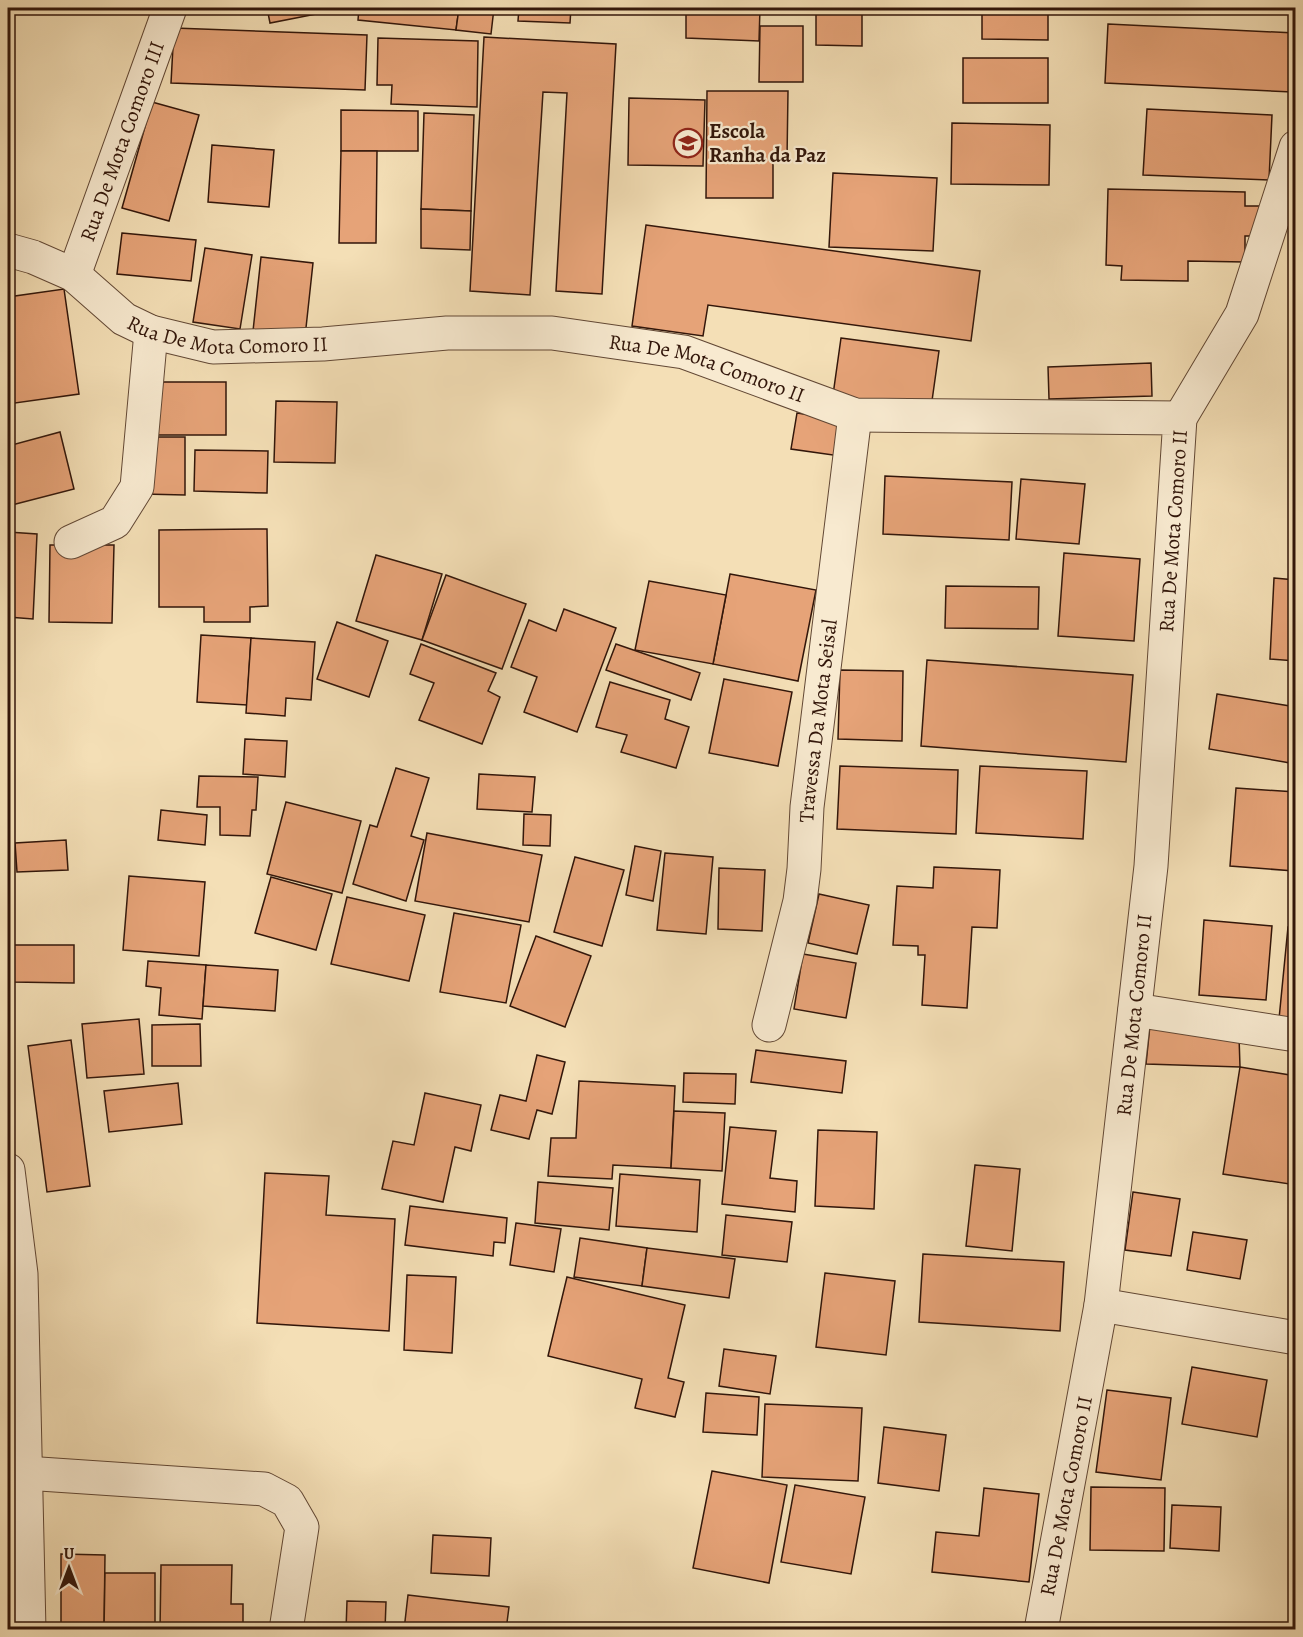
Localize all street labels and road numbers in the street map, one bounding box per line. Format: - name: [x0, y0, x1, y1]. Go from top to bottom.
- street label: Rua De Mota Comoro III: [73, 37, 171, 245]
- street label: Rua De Mota Comoro II: [122, 309, 329, 362]
- street label: Rua De Mota Comoro II: [607, 327, 809, 409]
- street label: Rua De Mota Comoro II: [1152, 429, 1194, 633]
- street label: Travessa Da Mota Seisal: [792, 618, 844, 823]
- street label: Rua De Mota Comoro II: [1109, 912, 1159, 1118]
- street label: Rua De Mota Comoro II: [1033, 1394, 1099, 1598]

